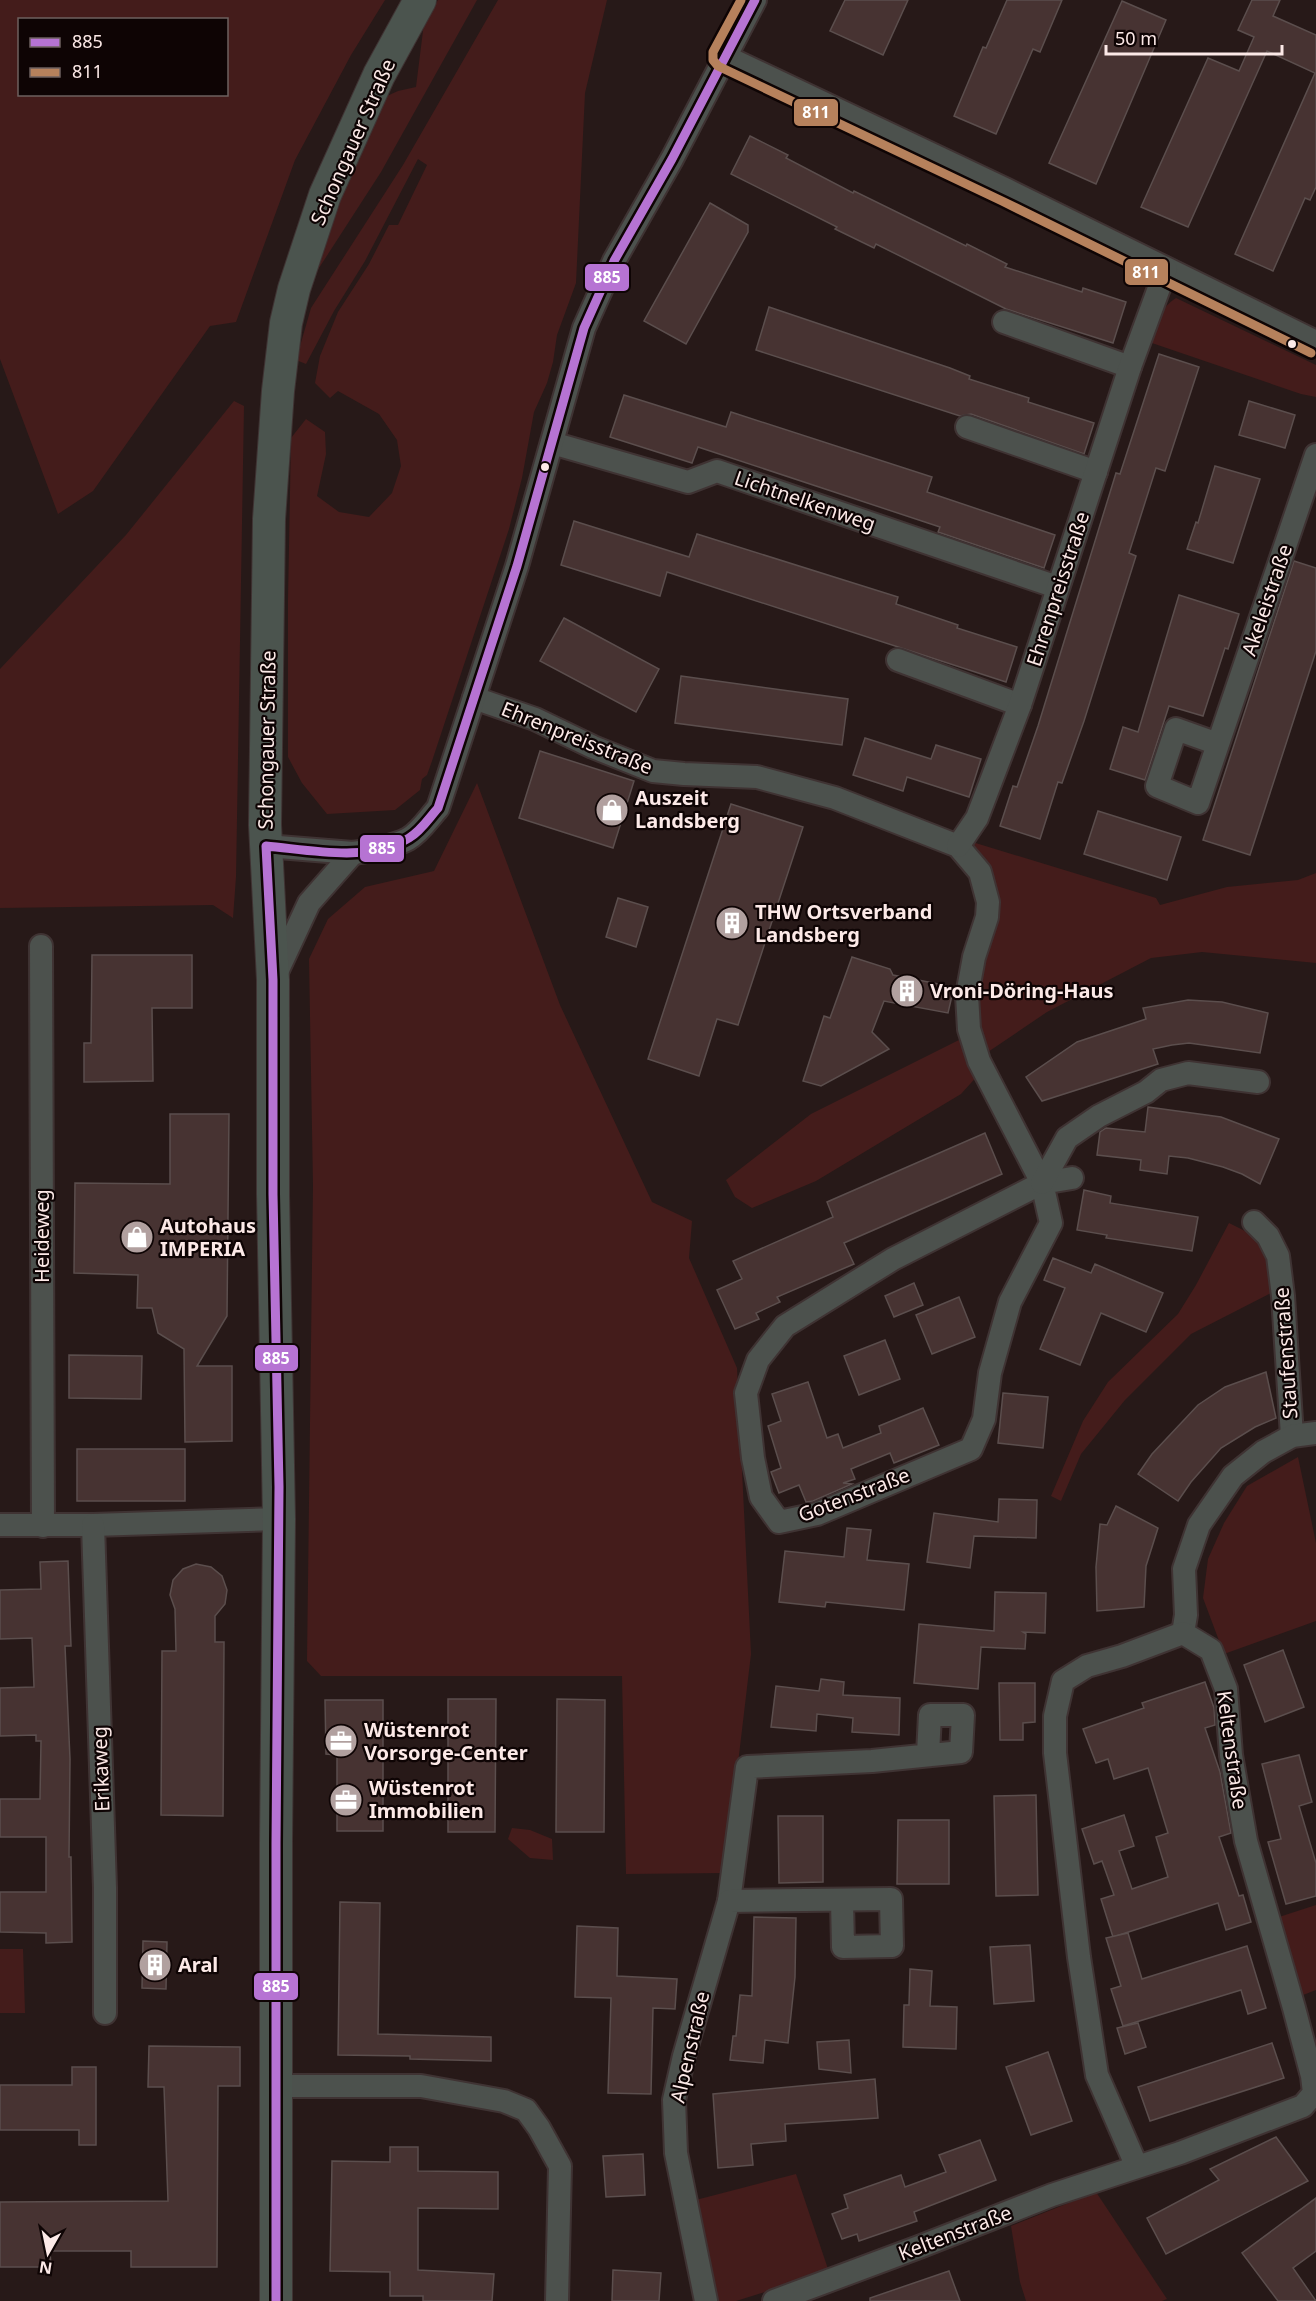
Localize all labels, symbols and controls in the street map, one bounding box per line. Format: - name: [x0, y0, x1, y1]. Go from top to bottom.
- legend: [18, 18, 228, 96]
- scale bar: [1106, 18, 1282, 56]
- text: 50 m: [1115, 26, 1157, 50]
- text: 885: [72, 29, 103, 53]
- street label: Schongauer Straße: [304, 54, 401, 229]
- text: 811: [72, 59, 103, 83]
- line badge: 811: [793, 98, 839, 127]
- text: 811: [802, 101, 830, 123]
- line badge: 811: [1124, 258, 1169, 286]
- text: 811: [1132, 261, 1160, 283]
- line badge: 885: [584, 263, 630, 292]
- text: 885: [593, 266, 621, 288]
- unlabelled marker: [1286, 338, 1298, 350]
- unlabelled marker: [539, 461, 551, 473]
- street label: Lichtnelkenweg: [731, 464, 879, 537]
- street label: Ehrenpreisstraße: [1020, 508, 1095, 670]
- street label: Akeleistraße: [1235, 541, 1298, 659]
- street label: Schongauer Straße: [251, 650, 282, 830]
- street label: Ehrenpreisstraße: [498, 695, 657, 780]
- place label: Auszeit Landsberg: [635, 784, 740, 834]
- shop icon: Auszeit Landsberg: [594, 792, 630, 828]
- line badge: 885: [359, 834, 405, 863]
- text: 885: [368, 837, 396, 859]
- place label: THW Ortsverband Landsberg: [755, 898, 932, 948]
- building icon: THW Ortsverband Landsberg: [714, 905, 750, 941]
- building icon: Vroni-Döring-Haus: [889, 973, 925, 1009]
- place label: Vroni-Döring-Haus: [930, 977, 1114, 1004]
- street label: Heideweg: [28, 1189, 55, 1283]
- place label: Autohaus IMPERIA: [160, 1212, 256, 1262]
- shop icon: Autohaus IMPERIA: [119, 1219, 155, 1255]
- street label: Staufenstraße: [1267, 1286, 1304, 1420]
- line badge: 885: [254, 1344, 299, 1372]
- text: 885: [262, 1347, 290, 1369]
- street label: Gotenstraße: [794, 1461, 913, 1528]
- street label: Keltenstraße: [1211, 1689, 1254, 1811]
- place label: Wüstenrot Vorsorge-Center: [364, 1716, 528, 1766]
- office icon: Wüstenrot Vorsorge-Center: [323, 1723, 359, 1759]
- street label: Erikaweg: [86, 1726, 115, 1812]
- place label: Wüstenrot Immobilien: [369, 1774, 484, 1824]
- office icon: Wüstenrot Immobilien: [328, 1782, 364, 1818]
- building icon: Aral: [137, 1947, 173, 1983]
- place label: Aral: [178, 1951, 218, 1978]
- line badge: 885: [253, 1972, 299, 2001]
- text: 885: [262, 1975, 290, 1997]
- street label: Alpenstraße: [664, 1988, 715, 2105]
- street label: Keltenstraße: [894, 2199, 1015, 2267]
- north arrow: [18, 2223, 78, 2283]
- text: N: [38, 2256, 54, 2280]

